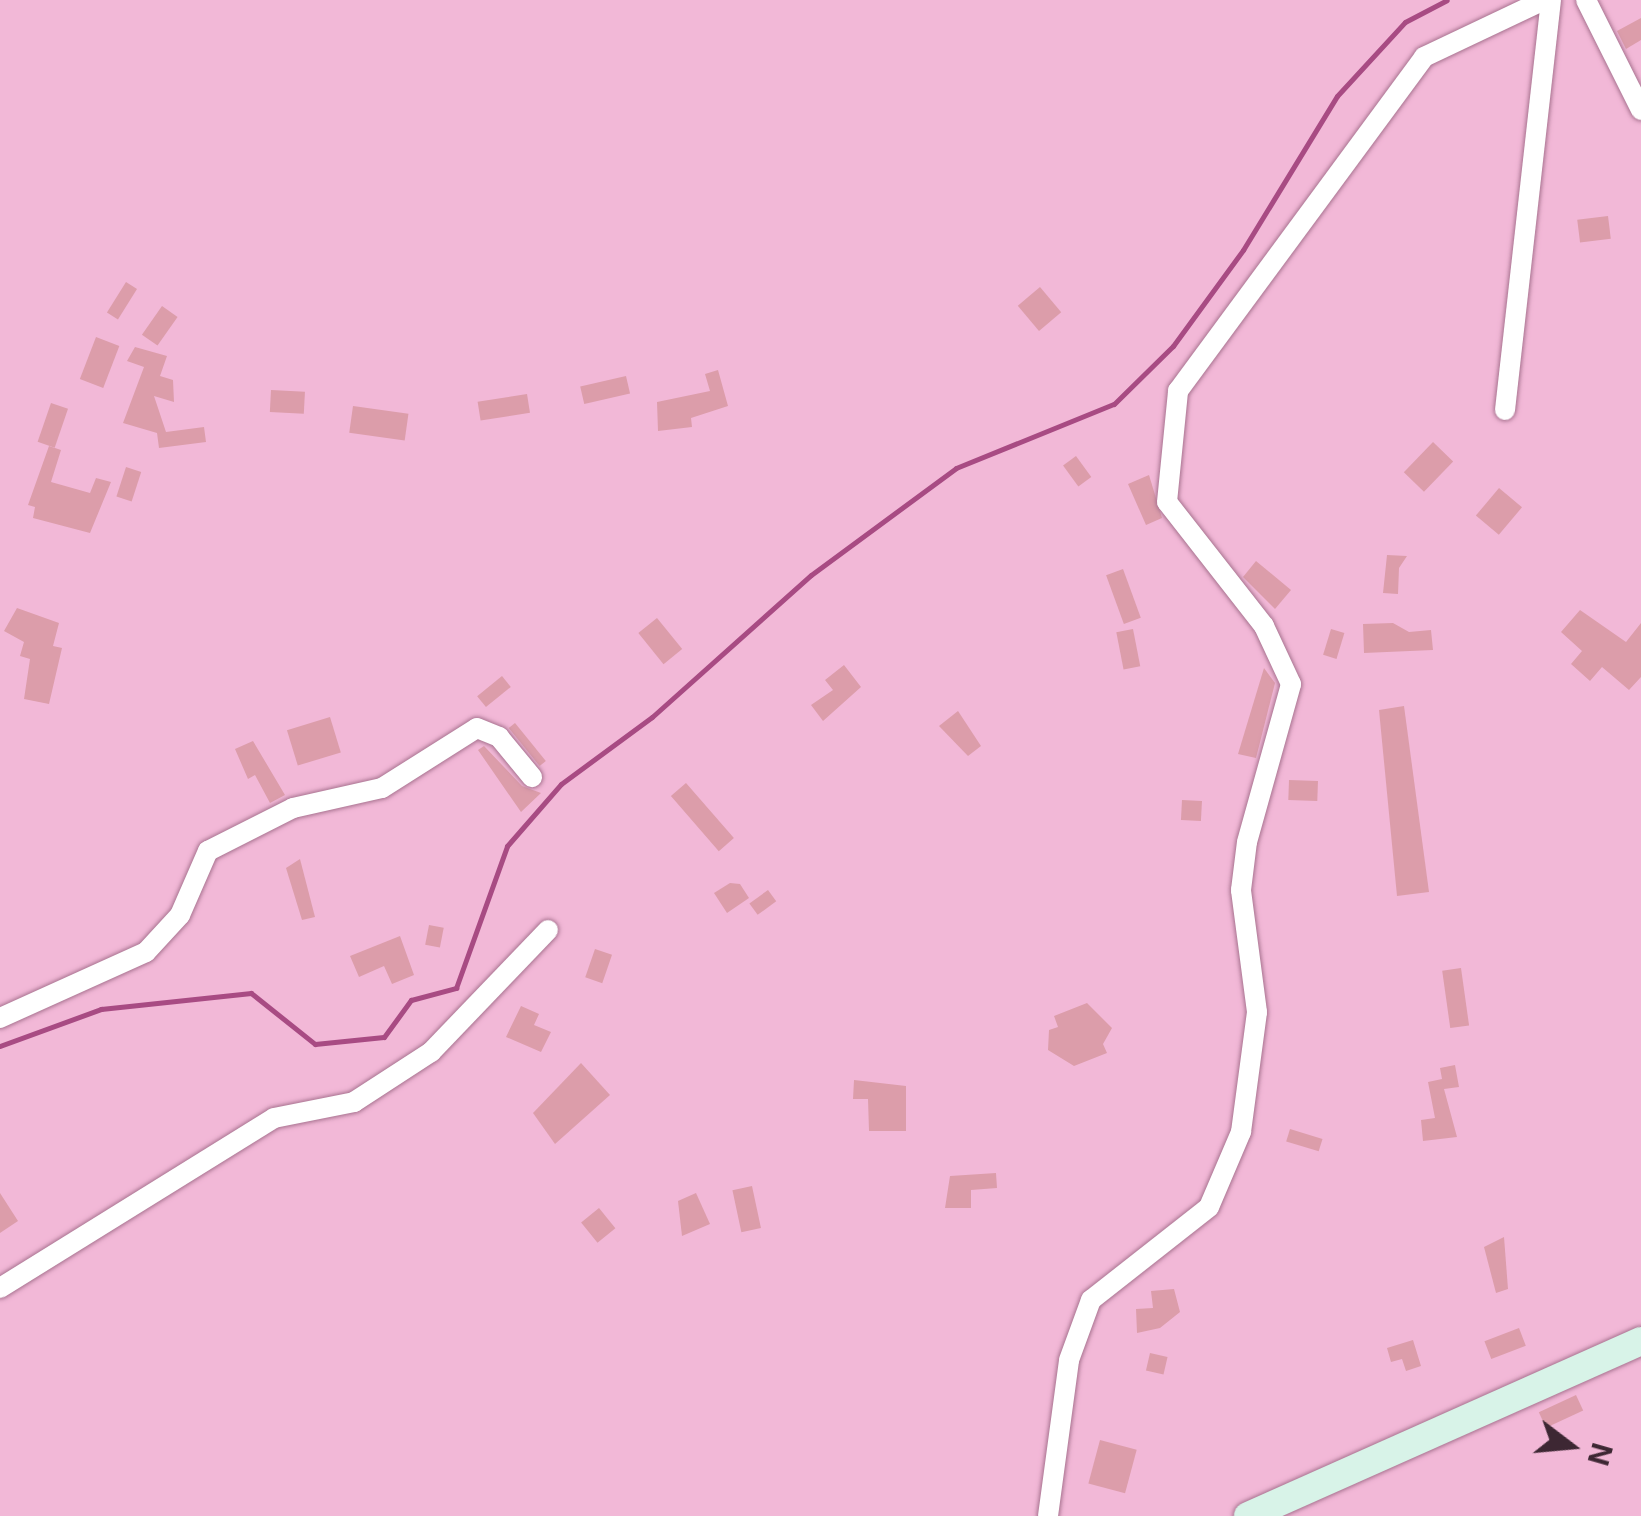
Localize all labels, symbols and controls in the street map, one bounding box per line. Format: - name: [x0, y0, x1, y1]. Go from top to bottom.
- north arrow: [1521, 1396, 1621, 1496]
- text: N: [1581, 1439, 1619, 1469]

